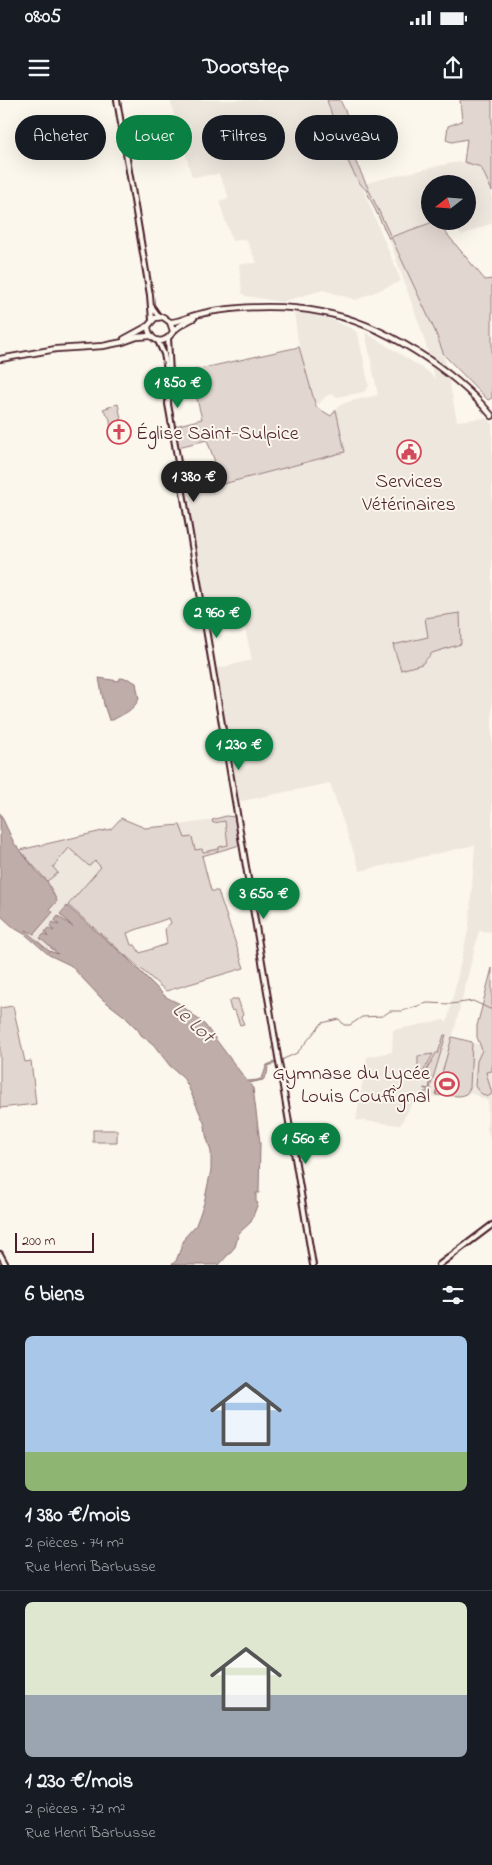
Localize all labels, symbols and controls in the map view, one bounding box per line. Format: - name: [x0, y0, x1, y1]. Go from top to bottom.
- text: 08:05: [25, 4, 61, 31]
- text: Doorstep: [203, 52, 289, 84]
- icon: menu: [25, 54, 53, 82]
- icon: share: [439, 54, 467, 82]
- chip: Acheter: [15, 115, 106, 160]
- chip: Louer: [116, 115, 192, 160]
- chip: Filtres: [202, 115, 285, 160]
- chip: Nouveau: [295, 115, 398, 160]
- north arrow: [421, 175, 476, 230]
- map controls: [421, 175, 476, 230]
- pin: 1 850 €: [132, 366, 224, 409]
- text: 1 850 €: [155, 371, 201, 395]
- church icon: Église Saint-Sulpice: [106, 419, 132, 445]
- place label: Église Saint-Sulpice: [136, 420, 299, 450]
- public building icon: Services Vétérinaires: [396, 439, 422, 465]
- pin: 1 380 €: [148, 460, 240, 503]
- text: 1 380 €: [172, 465, 216, 489]
- place label: Services Vétérinaires: [361, 468, 456, 520]
- pin: 2 960 €: [171, 596, 263, 639]
- text: 2 960 €: [194, 601, 240, 625]
- pin: 1 230 €: [193, 728, 285, 771]
- text: 1 230 €: [216, 733, 262, 757]
- pin: 3 650 €: [218, 878, 310, 920]
- text: 3 650 €: [240, 882, 288, 906]
- water label: Le Lot: [165, 996, 222, 1052]
- place label: Gymnase du Lycée Louis Couffignal: [272, 1060, 430, 1113]
- sports icon: Gymnase du Lycée Louis Couffignal: [434, 1071, 460, 1097]
- pin: 1 560 €: [260, 1122, 352, 1165]
- text: 1 560 €: [282, 1127, 330, 1151]
- scale bar: [15, 1230, 94, 1253]
- text: 200 m: [22, 1231, 55, 1252]
- text: 6 biens: [25, 1280, 85, 1310]
- icon: filters: [439, 1281, 467, 1309]
- icon: home: [201, 1369, 291, 1459]
- text: 1 380 €/mois: [25, 1501, 131, 1531]
- text: 2 pièces · 74 m²: [25, 1531, 124, 1555]
- text: Rue Henri Barbusse: [25, 1555, 156, 1579]
- icon: home: [201, 1634, 291, 1724]
- text: 1 230 €/mois: [25, 1767, 133, 1797]
- text: 2 pièces · 72 m²: [25, 1797, 125, 1821]
- text: Rue Henri Barbusse: [25, 1821, 156, 1845]

